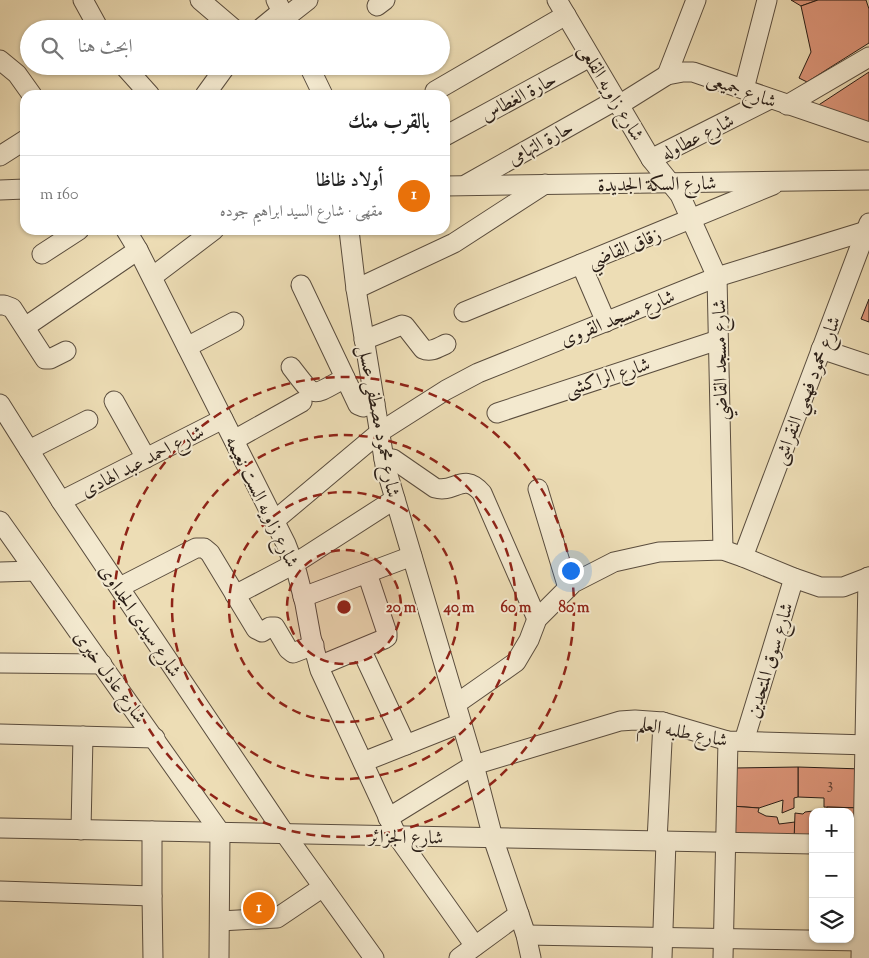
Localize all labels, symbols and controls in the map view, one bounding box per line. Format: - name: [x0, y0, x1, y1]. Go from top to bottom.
- search box: [20, 20, 450, 75]
- icon: search: [38, 34, 66, 62]
- text: ابحث هنا: [78, 34, 133, 61]
- street label: شارع زاويه القلعى: [570, 40, 649, 147]
- street label: شارع جميعى: [703, 66, 780, 116]
- street label: حارة الغطاس: [476, 67, 562, 130]
- text: بالقرب منك: [348, 108, 430, 138]
- street label: شارع عطاوله: [657, 108, 739, 168]
- street label: حارة التهامى: [503, 115, 579, 173]
- text: أولاد ظاظا: [316, 168, 383, 195]
- street label: شارع السكة الجديدة: [597, 171, 717, 200]
- text: 160 m: [40, 184, 79, 207]
- text: 1: [411, 184, 417, 207]
- text: مقهى · شارع السيد ابراهيم جوده: [220, 201, 383, 224]
- street label: زقاق القاضي: [584, 222, 667, 278]
- street label: شارع مسجد القروى: [556, 284, 679, 355]
- street label: شارع مسجد القاضي: [707, 299, 738, 421]
- street label: شارع محمود فهمي النقراشى: [768, 313, 852, 470]
- street label: شارع محمود مصطفى عسل: [350, 343, 406, 500]
- street label: شارع الراكشى: [561, 352, 654, 405]
- street label: شارع احمد عبد الهادى: [77, 420, 209, 505]
- street label: شارع زاويه الست نعيمه: [217, 432, 304, 573]
- your location: [558, 558, 584, 584]
- street label: شارع سيدى الجداوى: [91, 559, 187, 683]
- centre of rings: [335, 598, 353, 616]
- text: 20 m: [386, 598, 417, 619]
- text: 40 m: [443, 598, 475, 619]
- text: 60 m: [501, 598, 532, 619]
- text: 80 m: [558, 598, 590, 619]
- street label: شارع سوق المتحدين: [741, 600, 802, 722]
- street label: شارع عادل خيرى: [66, 625, 152, 730]
- street label: شارع طلبه العلم: [635, 712, 730, 759]
- house number: 3: [827, 774, 833, 797]
- map controls: [809, 808, 854, 943]
- button: +: [809, 808, 854, 853]
- street label: شارع الجزائر: [366, 824, 444, 853]
- button: −: [809, 853, 854, 898]
- pin: 1: [243, 889, 275, 927]
- button: layers: [809, 898, 854, 943]

